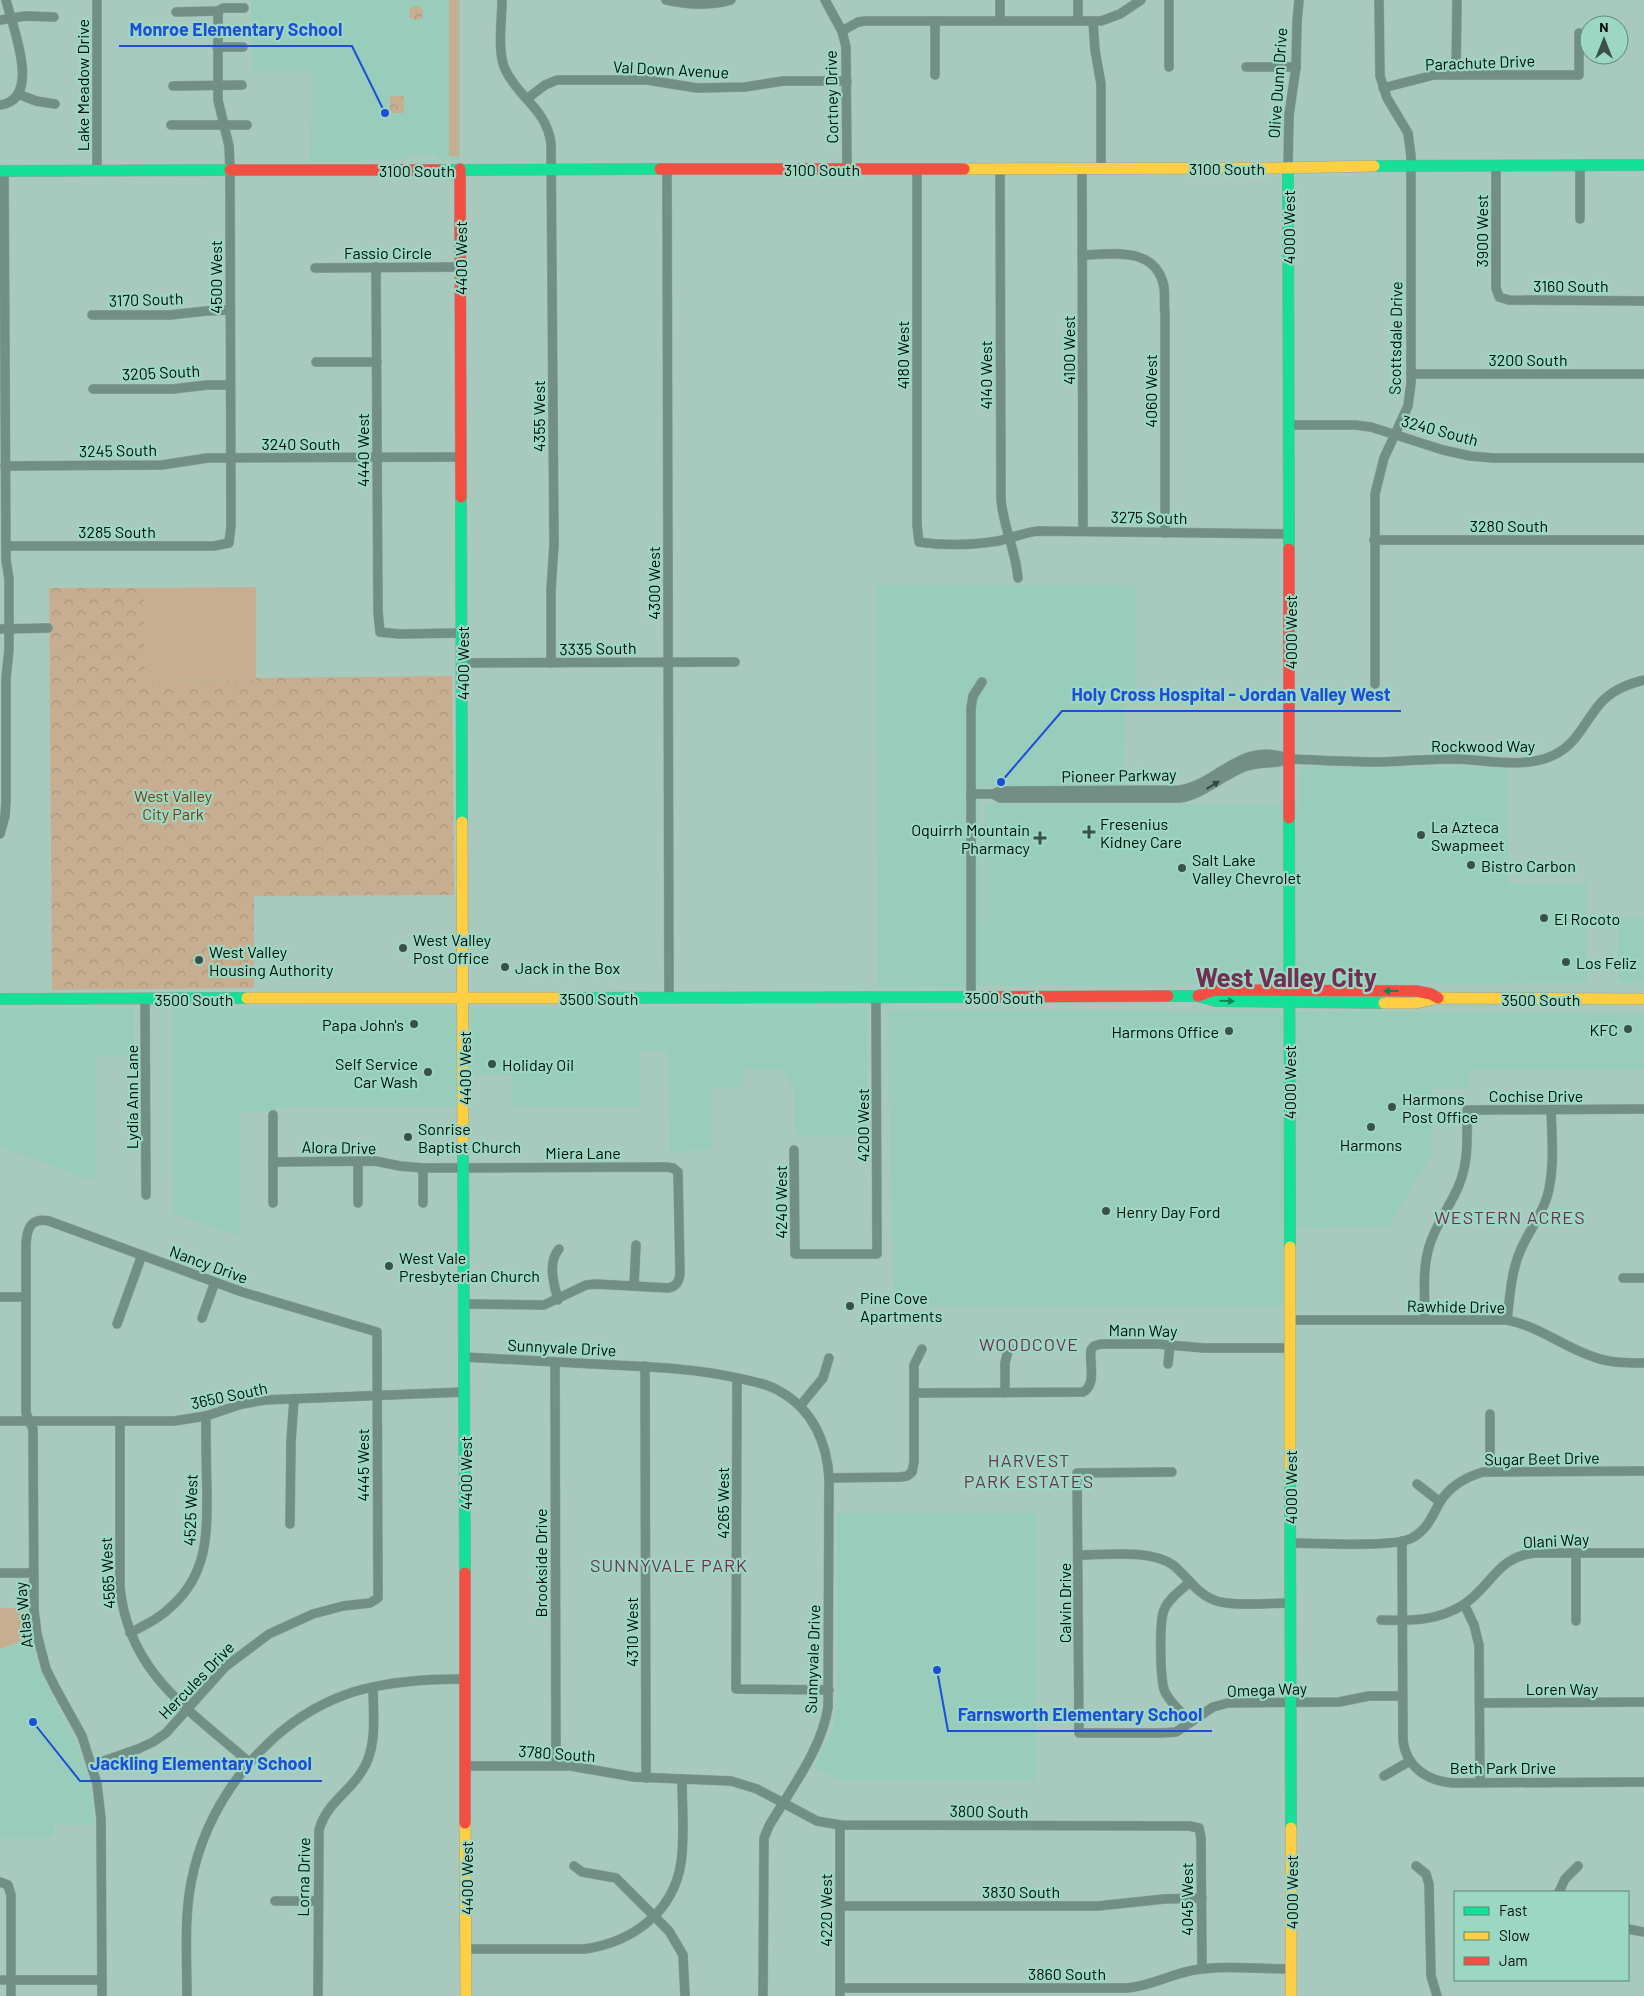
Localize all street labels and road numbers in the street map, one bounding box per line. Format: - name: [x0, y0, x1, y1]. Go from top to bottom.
- street label: Lake Meadow Drive: [73, 19, 92, 151]
- street label: Olive Dunn Drive: [1264, 27, 1290, 139]
- street label: Cortney Drive: [821, 50, 841, 144]
- street label: Parachute Drive: [1425, 51, 1535, 73]
- street label: Val Down Avenue: [612, 56, 730, 82]
- street label: 3100 South: [1189, 159, 1265, 178]
- street label: 3100 South: [784, 160, 860, 179]
- street label: 3100 South: [379, 161, 455, 180]
- street label: 4000 West: [1279, 190, 1298, 264]
- street label: 3900 West: [1472, 194, 1491, 268]
- street label: 4400 West: [451, 221, 470, 295]
- street label: 4500 West: [206, 240, 225, 314]
- street label: Fassio Circle: [344, 243, 432, 262]
- street label: 3160 South: [1533, 276, 1609, 295]
- street label: Scottsdale Drive: [1385, 281, 1405, 395]
- street label: 3170 South: [108, 288, 184, 310]
- street label: 4100 West: [1059, 315, 1078, 385]
- street label: 4180 West: [893, 321, 912, 389]
- street label: 4140 West: [976, 340, 995, 410]
- street label: 3200 South: [1488, 350, 1568, 369]
- street label: 4060 West: [1141, 354, 1160, 428]
- street label: 3205 South: [121, 360, 201, 384]
- street label: 4355 West: [529, 380, 548, 452]
- street label: 3240 South: [1399, 411, 1481, 449]
- street label: 4440 West: [353, 413, 372, 487]
- street label: 3240 South: [262, 434, 340, 453]
- street label: 3245 South: [79, 440, 157, 460]
- street label: 3275 South: [1110, 507, 1188, 527]
- street label: 3280 South: [1470, 516, 1548, 535]
- street label: 3285 South: [78, 522, 156, 541]
- street label: 4300 West: [644, 546, 663, 620]
- street label: 4000 West: [1281, 595, 1300, 669]
- street label: 4400 West: [453, 626, 472, 700]
- street label: 3335 South: [559, 638, 637, 658]
- street label: Rockwood Way: [1431, 736, 1536, 755]
- street label: Pioneer Parkway: [1061, 764, 1177, 786]
- street label: 3500 South: [965, 988, 1043, 1007]
- street label: 3500 South: [560, 989, 638, 1008]
- street label: 3500 South: [155, 990, 233, 1009]
- street label: 3500 South: [1502, 990, 1580, 1009]
- street label: 4400 West: [455, 1031, 474, 1105]
- street label: Lydia Ann Lane: [122, 1045, 141, 1149]
- street label: 4000 West: [1280, 1045, 1299, 1119]
- street label: Cochise Drive: [1489, 1086, 1583, 1105]
- street label: 4200 West: [853, 1088, 872, 1162]
- street label: Alora Drive: [301, 1137, 377, 1157]
- street label: Miera Lane: [545, 1143, 621, 1162]
- street label: 4240 West: [771, 1165, 790, 1239]
- street label: Nancy Drive: [167, 1241, 251, 1287]
- street label: Rawhide Drive: [1407, 1296, 1505, 1316]
- street label: Mann Way: [1108, 1320, 1178, 1340]
- street label: Sunnyvale Drive: [507, 1335, 617, 1359]
- street label: 3650 South: [189, 1378, 269, 1412]
- street label: 4445 West: [353, 1428, 372, 1502]
- street label: 4400 West: [456, 1436, 475, 1510]
- street label: Sugar Beet Drive: [1484, 1447, 1600, 1469]
- street label: 4000 West: [1281, 1450, 1300, 1524]
- street label: 4265 West: [713, 1467, 732, 1539]
- street label: 4525 West: [179, 1474, 201, 1546]
- street label: Brookside Drive: [531, 1508, 550, 1618]
- street label: Olani Way: [1522, 1529, 1590, 1551]
- street label: 4565 West: [96, 1537, 118, 1609]
- street label: Calvin Drive: [1055, 1563, 1074, 1643]
- street label: Atlas Way: [10, 1580, 36, 1649]
- street label: 4310 West: [622, 1597, 641, 1667]
- street label: Sunnyvale Drive: [801, 1604, 823, 1714]
- street label: Hercules Drive: [154, 1637, 238, 1723]
- street label: Omega Way: [1227, 1678, 1308, 1700]
- street label: Loren Way: [1526, 1679, 1599, 1698]
- street label: 3780 South: [518, 1741, 596, 1765]
- street label: Beth Park Drive: [1450, 1758, 1556, 1777]
- street label: 3800 South: [949, 1801, 1029, 1821]
- street label: Lorna Drive: [293, 1837, 313, 1917]
- street label: 4400 West: [457, 1841, 476, 1915]
- street label: 4000 West: [1282, 1855, 1301, 1929]
- street label: 4045 West: [1177, 1862, 1196, 1936]
- street label: 4220 West: [816, 1873, 835, 1947]
- street label: 3830 South: [982, 1882, 1060, 1901]
- street label: 3860 South: [1028, 1964, 1106, 1983]

